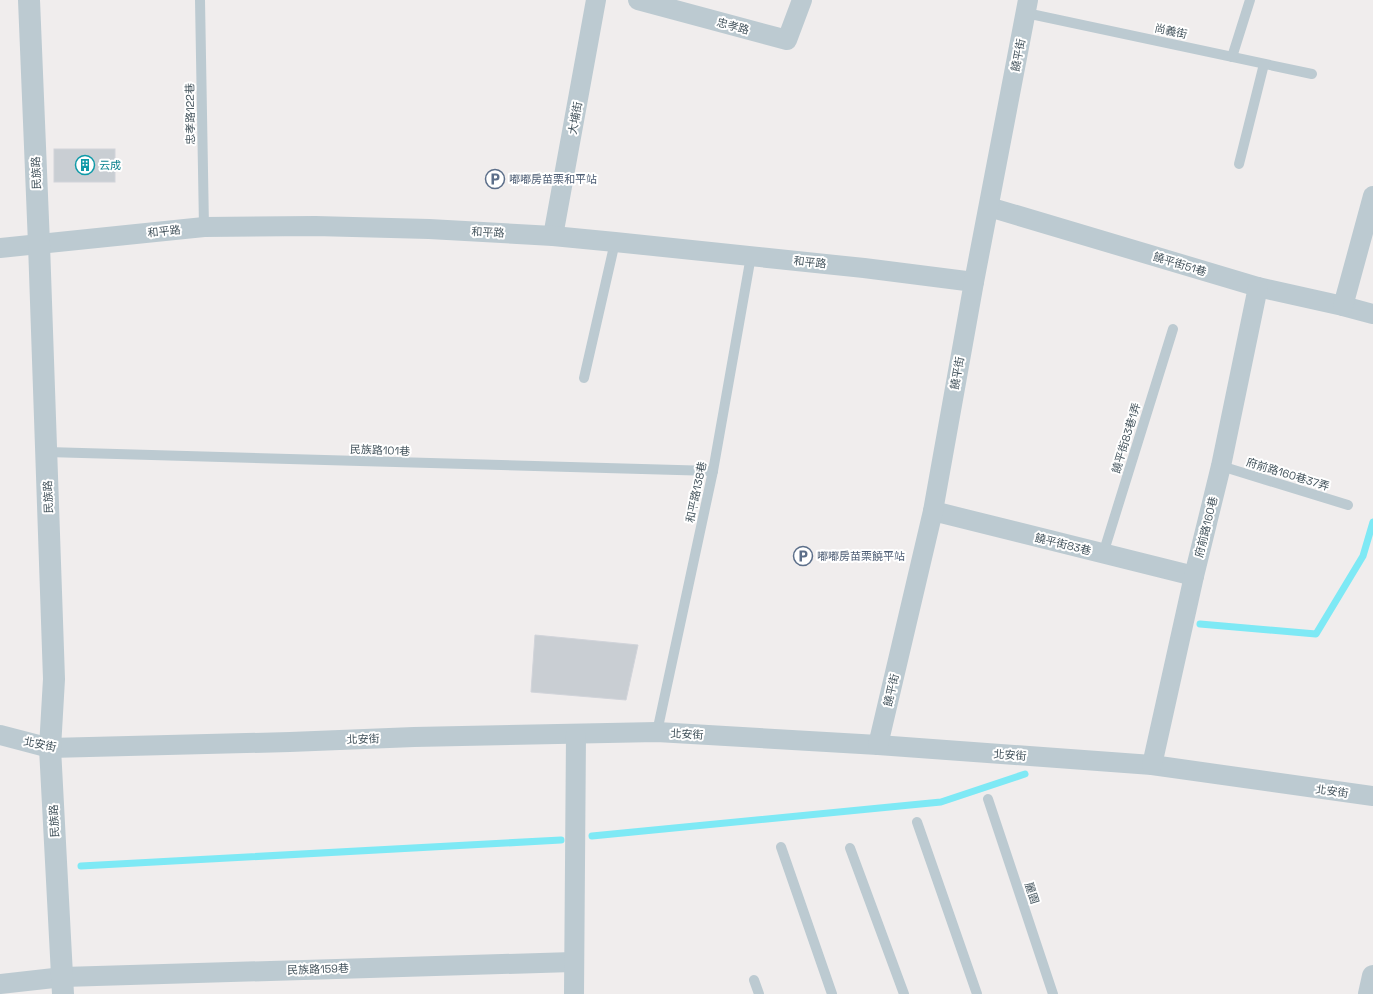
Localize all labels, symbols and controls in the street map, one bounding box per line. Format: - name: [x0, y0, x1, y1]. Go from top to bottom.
- street label: 忠孝路: [715, 15, 751, 37]
- street label: 尚義街: [1153, 21, 1189, 41]
- street label: 饒平街: [1008, 37, 1028, 73]
- street label: 忠孝路122巷: [182, 83, 198, 145]
- street label: 大埔街: [565, 101, 585, 135]
- building icon: 云成: [74, 154, 96, 176]
- street label: 民族路: [28, 156, 44, 190]
- place label: 云成: [99, 158, 121, 172]
- parking icon: 嘟嘟房苗栗和平站: [484, 168, 506, 190]
- place label: 嘟嘟房苗栗和平站: [509, 172, 597, 186]
- street label: 和平路: [147, 222, 181, 240]
- street label: 和平路: [471, 224, 505, 240]
- street label: 饒平街51巷: [1152, 249, 1208, 279]
- street label: 和平路: [793, 253, 827, 271]
- street label: 饒平街: [947, 356, 967, 390]
- street label: 饒平街83巷1弄: [1109, 401, 1143, 475]
- street label: 民族路101巷: [350, 442, 410, 458]
- street label: 府前路160巷37弄: [1245, 455, 1331, 493]
- street label: 和平路138巷: [683, 460, 709, 524]
- street label: 民族路: [40, 480, 56, 514]
- street label: 府前路160巷: [1192, 495, 1220, 559]
- street label: 饒平街83巷: [1033, 530, 1093, 558]
- parking icon: 嘟嘟房苗栗饒平站: [792, 545, 814, 567]
- place label: 嘟嘟房苗栗饒平站: [817, 549, 905, 563]
- street label: 饒平街: [880, 672, 902, 708]
- street label: 北安街: [670, 726, 704, 742]
- street label: 北安街: [346, 731, 380, 747]
- street label: 北安街: [22, 734, 58, 754]
- street label: 北安街: [993, 747, 1027, 763]
- street label: 北安街: [1315, 782, 1349, 800]
- street label: 民族路: [46, 804, 62, 838]
- street label: 麗園: [1022, 880, 1042, 906]
- street label: 民族路159巷: [287, 961, 349, 977]

